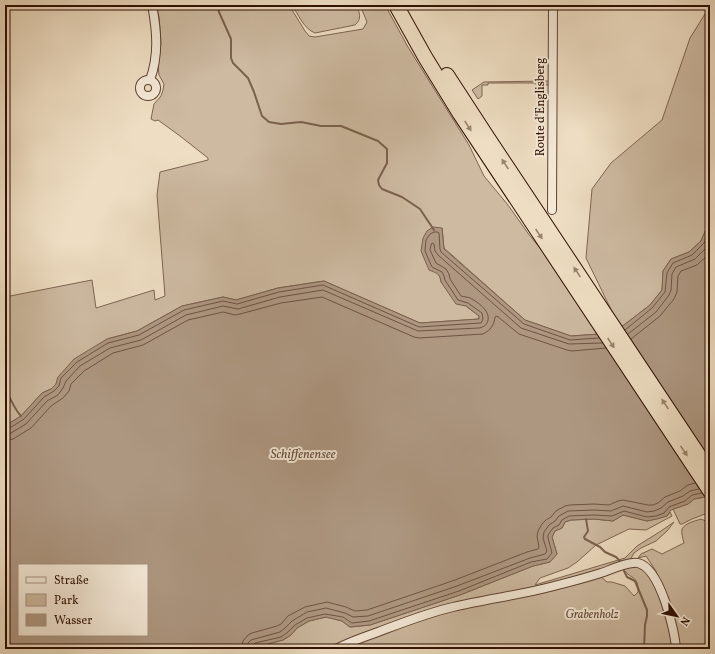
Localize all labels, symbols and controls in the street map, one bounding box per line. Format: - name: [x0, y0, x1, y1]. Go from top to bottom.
- street label: Route d'Englisberg: [533, 58, 549, 156]
- one-way arrow: [464, 121, 472, 131]
- one-way arrow: [501, 159, 509, 169]
- one-way arrow: [536, 228, 543, 240]
- one-way arrow: [573, 267, 581, 277]
- one-way arrow: [608, 337, 615, 348]
- one-way arrow: [661, 399, 669, 409]
- one-way arrow: [680, 445, 687, 457]
- water label: Schiffenensee: [271, 446, 336, 464]
- legend: [18, 564, 148, 636]
- text: Straße: [54, 573, 89, 589]
- text: Park: [54, 593, 79, 609]
- north arrow: [657, 596, 697, 636]
- park label: Grabenholz: [565, 607, 619, 623]
- text: Wasser: [54, 613, 92, 629]
- text: N: [676, 613, 693, 628]

